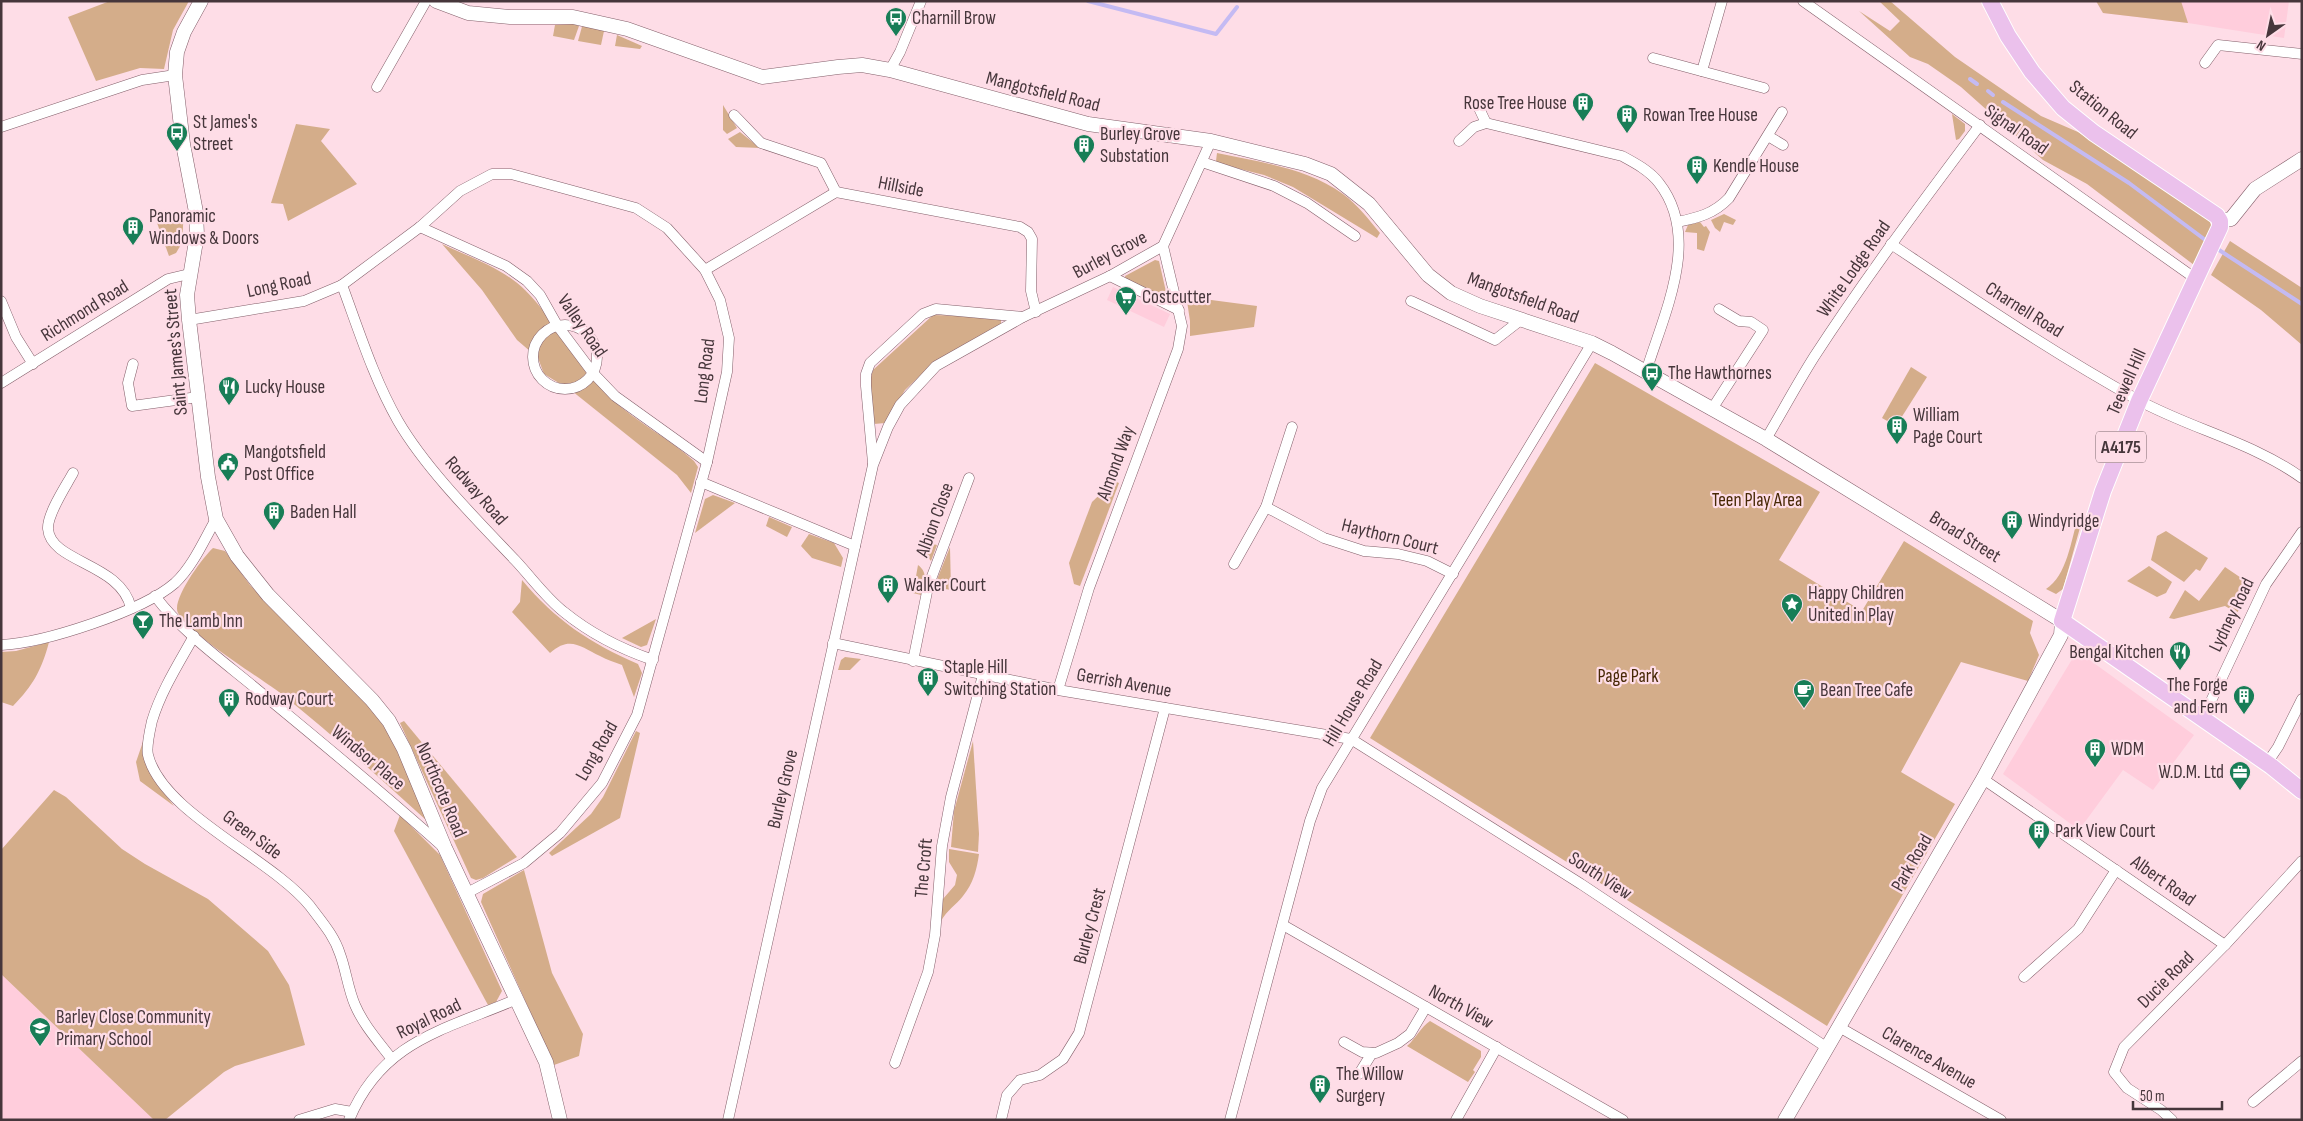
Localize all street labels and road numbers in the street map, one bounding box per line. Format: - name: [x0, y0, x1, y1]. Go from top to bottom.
- street label: Mangotsfield Road: [984, 67, 1102, 117]
- street label: Station Road: [2064, 76, 2142, 144]
- street label: Signal Road: [1980, 100, 2052, 160]
- street label: Hillside: [876, 171, 926, 203]
- street label: White Lodge Road: [1812, 216, 1896, 322]
- street label: Burley Grove: [1069, 226, 1151, 284]
- street label: Long Road: [245, 267, 313, 303]
- street label: Mangotsfield Road: [1464, 267, 1582, 329]
- street label: Richmond Road: [37, 275, 133, 347]
- street label: Charnell Road: [1981, 277, 2067, 343]
- street label: Saint James's Street: [159, 288, 193, 416]
- street label: Valley Road: [552, 290, 612, 362]
- street label: Long Road: [690, 337, 720, 405]
- street label: Teewell Hill: [2102, 345, 2152, 419]
- street label: Almond Way: [1092, 422, 1140, 504]
- road number: A4175: [2096, 432, 2146, 462]
- street label: Rodway Road: [440, 452, 512, 530]
- street label: Albion Close: [911, 480, 959, 561]
- street label: Broad Street: [1925, 506, 2005, 568]
- street label: Haythorn Court: [1339, 514, 1441, 560]
- street label: Lydney Road: [2204, 574, 2260, 656]
- street label: Hill House Road: [1318, 655, 1388, 751]
- street label: Gerrish Avenue: [1075, 663, 1173, 703]
- street label: Long Road: [571, 717, 623, 785]
- street label: Windsor Place: [326, 721, 410, 795]
- street label: Northcote Road: [411, 739, 471, 841]
- street label: Burley Grove: [763, 747, 803, 831]
- street label: Green Side: [218, 805, 286, 865]
- street label: Park Road: [1886, 830, 1938, 896]
- street label: The Croft: [910, 837, 938, 899]
- street label: South View: [1564, 847, 1636, 905]
- street label: Albert Road: [2125, 850, 2200, 912]
- street label: Burley Crest: [1069, 885, 1111, 967]
- street label: Ducie Road: [2133, 947, 2199, 1013]
- street label: North View: [1425, 980, 1498, 1034]
- street label: Royal Road: [393, 994, 465, 1044]
- street label: Clarence Avenue: [1878, 1022, 1980, 1094]

